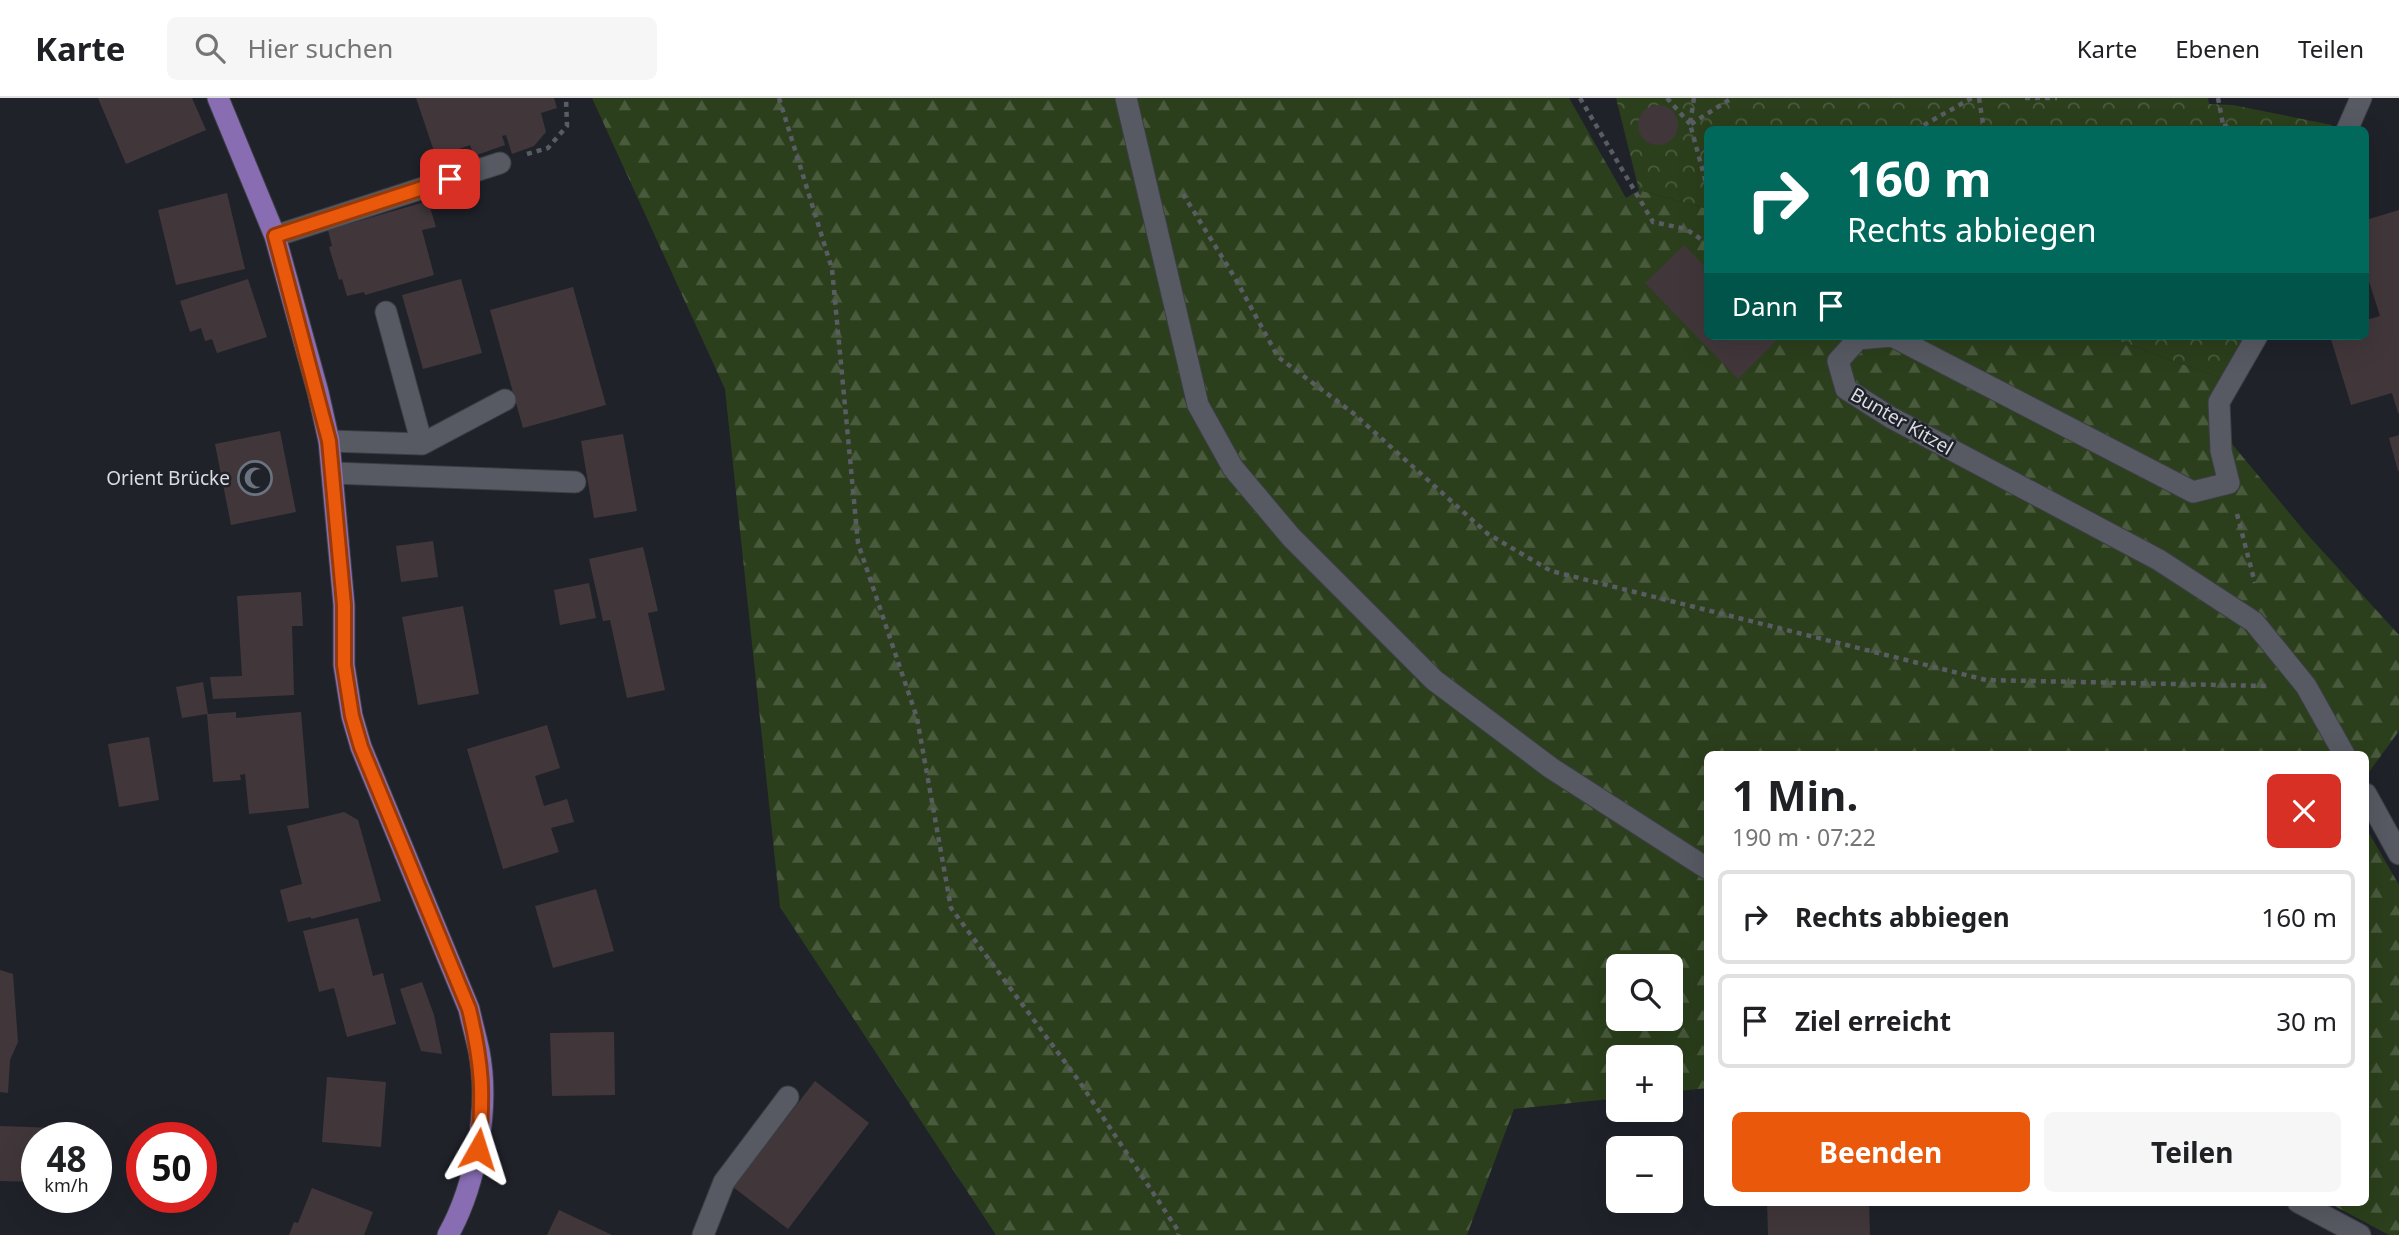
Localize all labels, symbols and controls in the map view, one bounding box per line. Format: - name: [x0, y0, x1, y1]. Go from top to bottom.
- search box: [167, 17, 657, 80]
- text: Karte: [35, 26, 125, 71]
- icon: search: [191, 29, 229, 67]
- text: Hier suchen: [247, 30, 393, 66]
- text: Karte: [2077, 32, 2137, 65]
- text: Ebenen: [2175, 32, 2260, 65]
- text: Teilen: [2298, 32, 2364, 65]
- text: 160 m: [1847, 145, 1992, 211]
- pin: [420, 149, 480, 209]
- icon: right: [1732, 154, 1823, 245]
- icon: arrive: [431, 160, 469, 198]
- text: Rechts abbiegen: [1847, 208, 2096, 251]
- icon: arrive: [1812, 287, 1850, 325]
- text: Dann: [1732, 288, 1798, 324]
- street label: Bunter Kitzel: [1846, 381, 1958, 461]
- mosque icon: Orient Brücke: [236, 459, 274, 497]
- place label: Orient Brücke: [106, 465, 230, 491]
- text: 1 Min.: [1732, 766, 1858, 823]
- button: close: [2267, 774, 2341, 848]
- text: 190 m · 07:22: [1732, 821, 1876, 853]
- icon: right: [1736, 898, 1774, 936]
- text: Rechts abbiegen: [1795, 899, 2010, 935]
- text: 160 m: [2261, 899, 2337, 935]
- map controls: [1606, 954, 1683, 1213]
- button: search: [1606, 954, 1683, 1031]
- icon: arrive: [1736, 1002, 1774, 1040]
- text: Ziel erreicht: [1795, 1003, 1951, 1039]
- text: 30 m: [2276, 1003, 2337, 1039]
- button: +: [1606, 1045, 1683, 1122]
- position arrow: [441, 1112, 515, 1186]
- button: Beenden: [1732, 1112, 2030, 1192]
- button: Teilen: [2044, 1112, 2341, 1192]
- speed limit sign: 50: [126, 1122, 217, 1213]
- text: 48: [46, 1135, 87, 1182]
- button: −: [1606, 1136, 1683, 1213]
- text: km/h: [44, 1173, 89, 1197]

